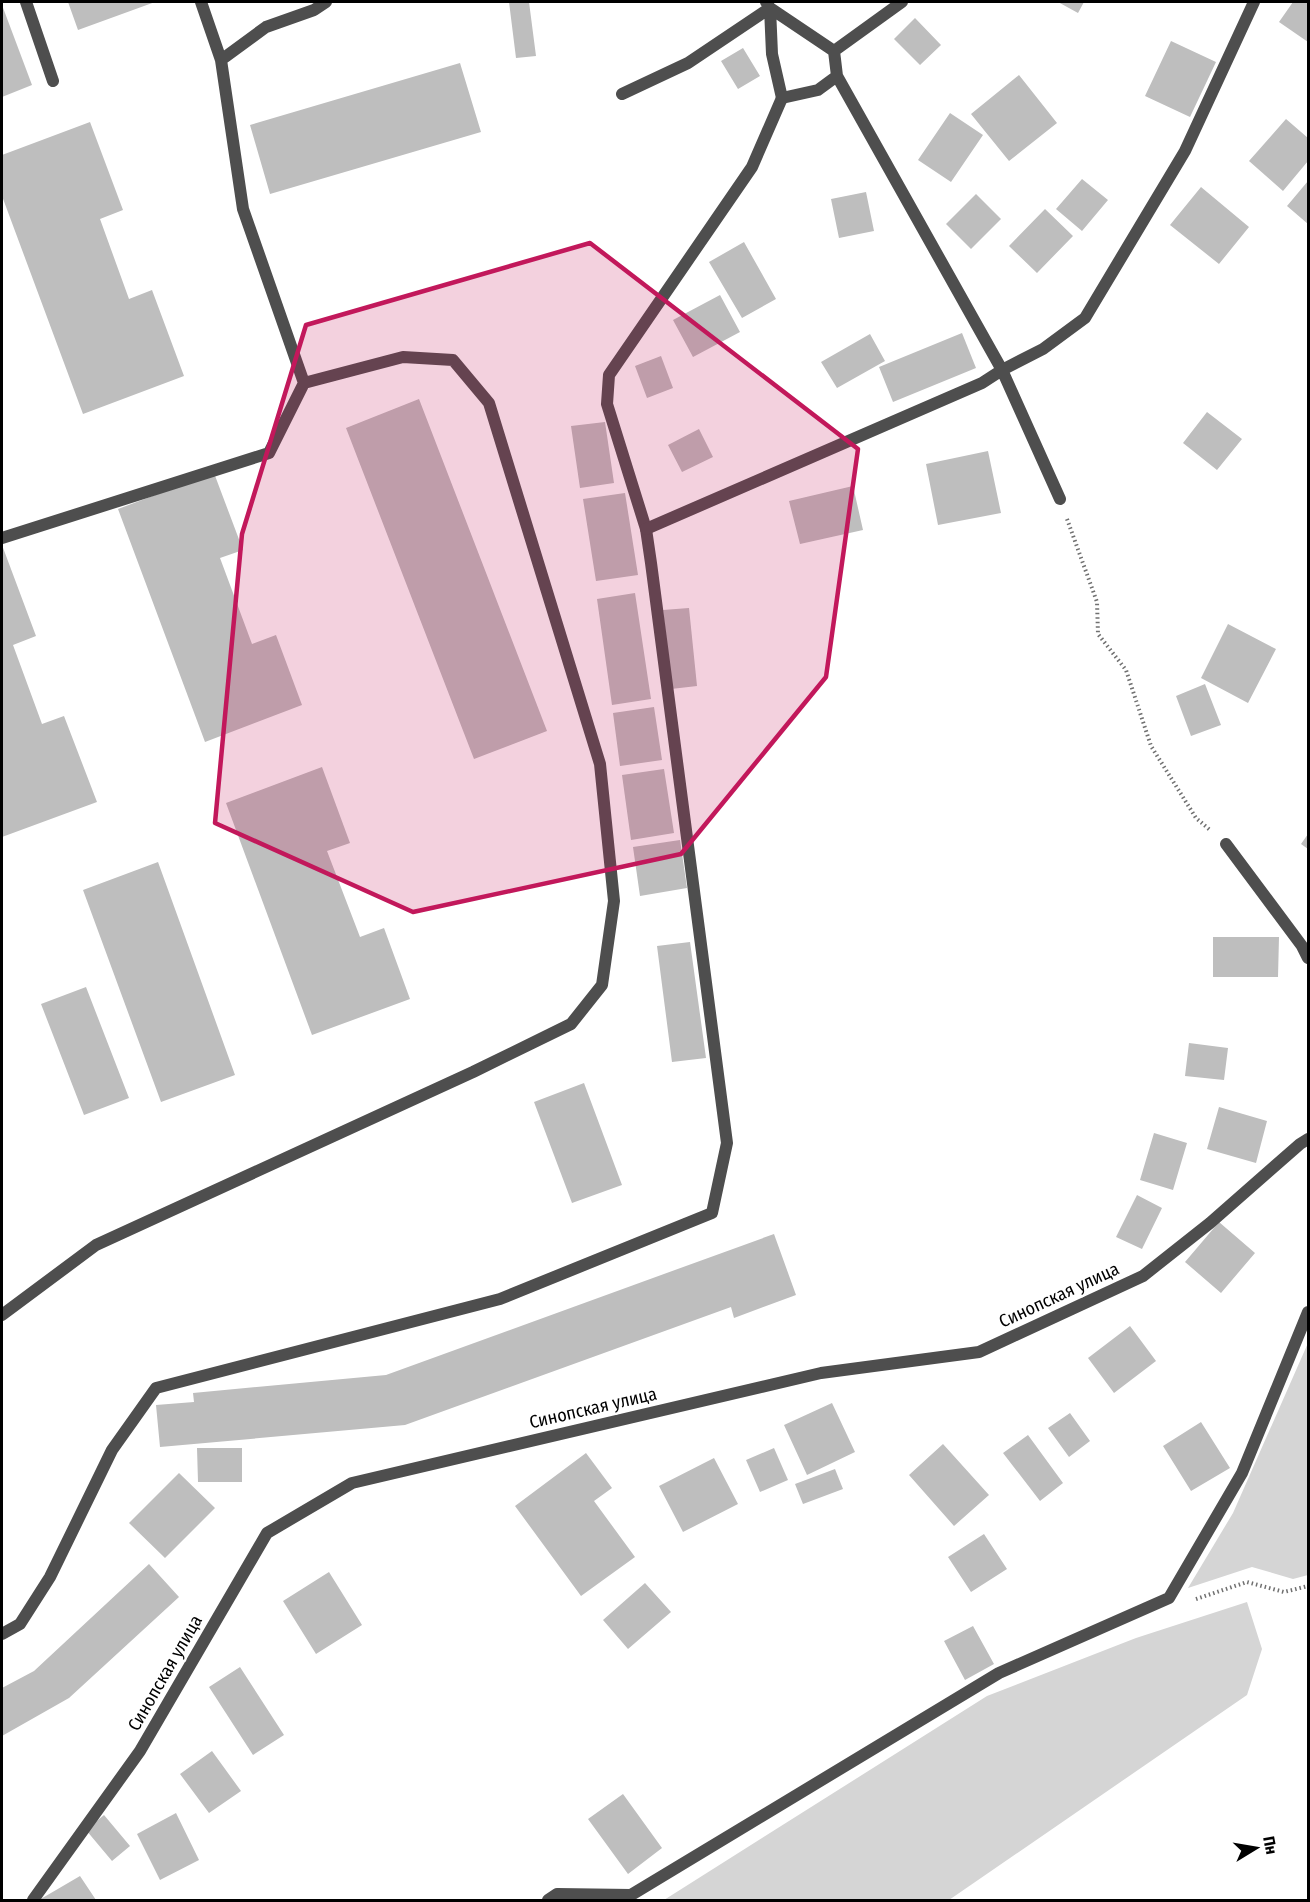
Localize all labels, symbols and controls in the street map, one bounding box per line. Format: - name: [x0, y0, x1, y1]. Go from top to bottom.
- street label: Синопская улица: [995, 1257, 1123, 1332]
- street label: Синопская улица: [527, 1383, 659, 1433]
- street label: Синопская улица: [123, 1611, 207, 1735]
- north arrow: [1226, 1818, 1286, 1878]
- text: Пн: [1259, 1835, 1281, 1856]

